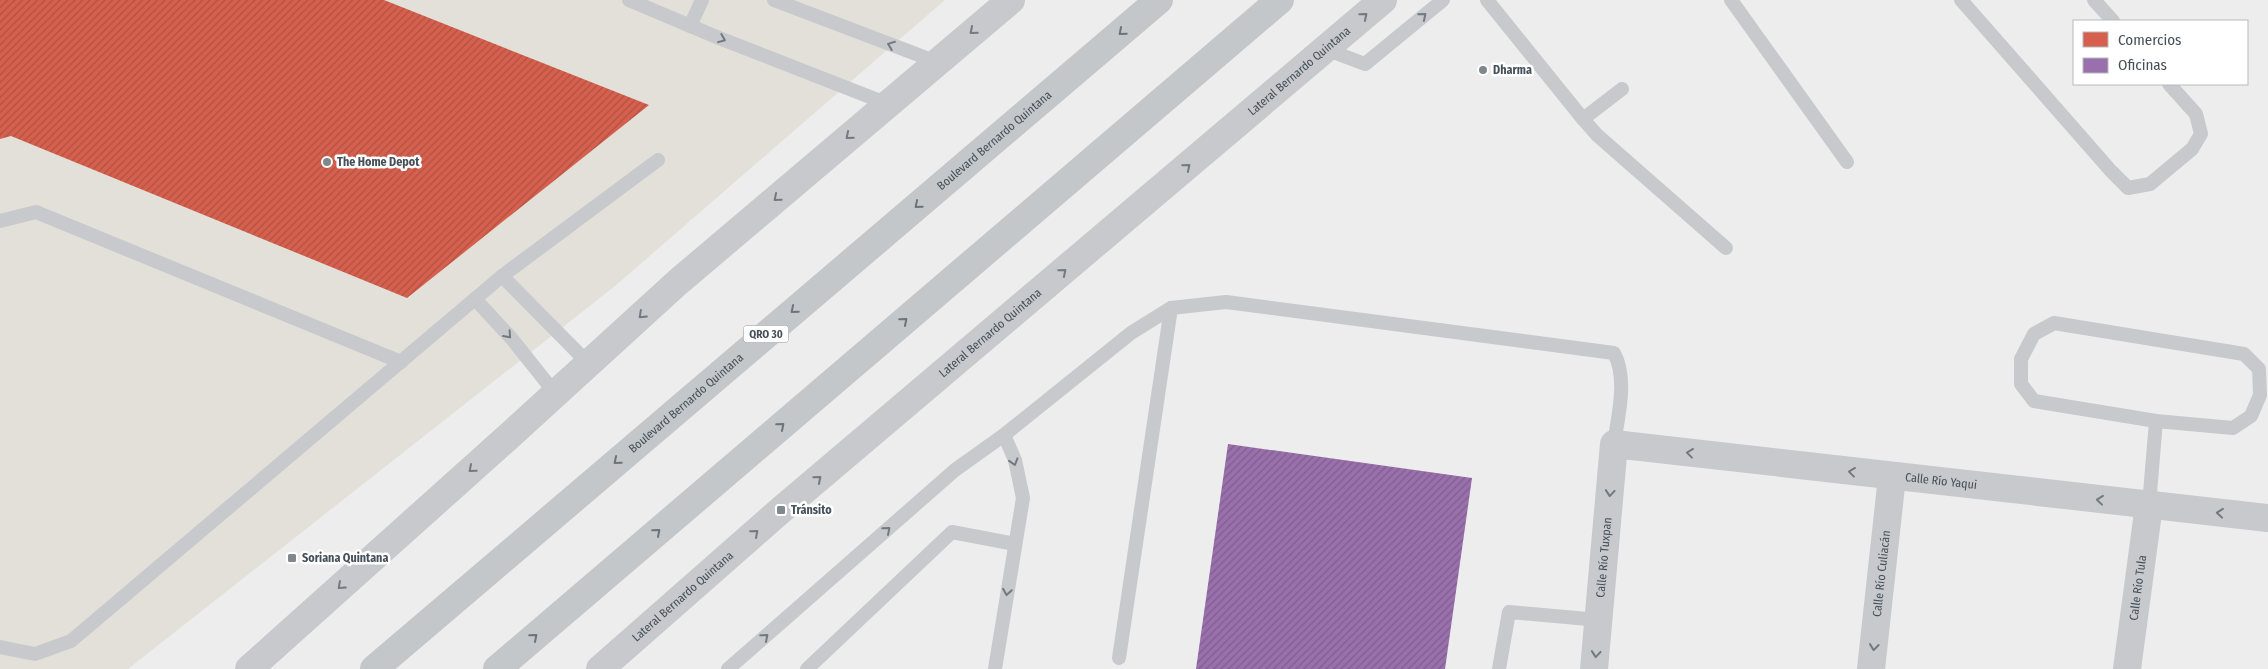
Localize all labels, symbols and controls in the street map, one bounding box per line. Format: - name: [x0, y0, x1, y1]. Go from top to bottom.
- one-way arrow: [1418, 12, 1427, 21]
- one-way arrow: [1358, 14, 1367, 22]
- legend: [2073, 20, 2248, 85]
- street label: Lateral Bernardo Quintana: [1245, 24, 1353, 118]
- one-way arrow: [970, 26, 979, 35]
- one-way arrow: [1118, 26, 1127, 35]
- text: Comercios: [2118, 31, 2181, 49]
- one-way arrow: [718, 33, 726, 43]
- one-way arrow: [887, 41, 896, 51]
- text: Oficinas: [2118, 56, 2167, 74]
- place label: Dharma: [1493, 63, 1532, 77]
- marker: Dharma: [1477, 64, 1489, 76]
- street label: Boulevard Bernardo Quintana: [934, 88, 1054, 193]
- one-way arrow: [846, 131, 855, 139]
- place label: The Home Depot: [337, 155, 420, 169]
- marker: The Home Depot: [321, 156, 333, 168]
- one-way arrow: [1181, 163, 1190, 172]
- one-way arrow: [773, 192, 782, 201]
- one-way arrow: [915, 199, 924, 208]
- one-way arrow: [1057, 268, 1066, 277]
- street label: Lateral Bernardo Quintana: [936, 285, 1044, 380]
- one-way arrow: [791, 305, 800, 314]
- one-way arrow: [639, 309, 648, 318]
- one-way arrow: [899, 317, 908, 326]
- road number: QRO 30: [744, 326, 788, 342]
- one-way arrow: [502, 329, 511, 338]
- street label: Boulevard Bernardo Quintana: [626, 350, 746, 456]
- one-way arrow: [775, 424, 784, 432]
- one-way arrow: [1686, 448, 1694, 459]
- one-way arrow: [614, 456, 623, 465]
- one-way arrow: [1009, 457, 1019, 466]
- one-way arrow: [468, 464, 477, 473]
- one-way arrow: [1847, 467, 1855, 478]
- street label: Calle Río Yaqui: [1904, 470, 1978, 492]
- one-way arrow: [813, 475, 822, 484]
- one-way arrow: [1605, 489, 1616, 497]
- one-way arrow: [2096, 495, 2104, 506]
- place label: Tránsito: [791, 503, 832, 517]
- marker: Tránsito: [775, 504, 787, 516]
- one-way arrow: [2215, 508, 2223, 519]
- street label: Calle Río Tuxpan: [1593, 517, 1614, 598]
- one-way arrow: [882, 526, 891, 535]
- one-way arrow: [652, 528, 661, 537]
- one-way arrow: [750, 530, 759, 539]
- street label: Calle Río Culiacán: [1870, 530, 1893, 618]
- street label: Lateral Bernardo Quintana: [629, 548, 736, 645]
- place label: Soriana Quintana: [302, 551, 388, 565]
- marker: Soriana Quintana: [286, 552, 298, 564]
- street label: Calle Río Tula: [2127, 554, 2149, 621]
- one-way arrow: [337, 580, 346, 589]
- one-way arrow: [1003, 588, 1013, 596]
- one-way arrow: [528, 634, 537, 643]
- one-way arrow: [759, 634, 768, 643]
- one-way arrow: [1869, 643, 1880, 651]
- one-way arrow: [1590, 651, 1601, 659]

